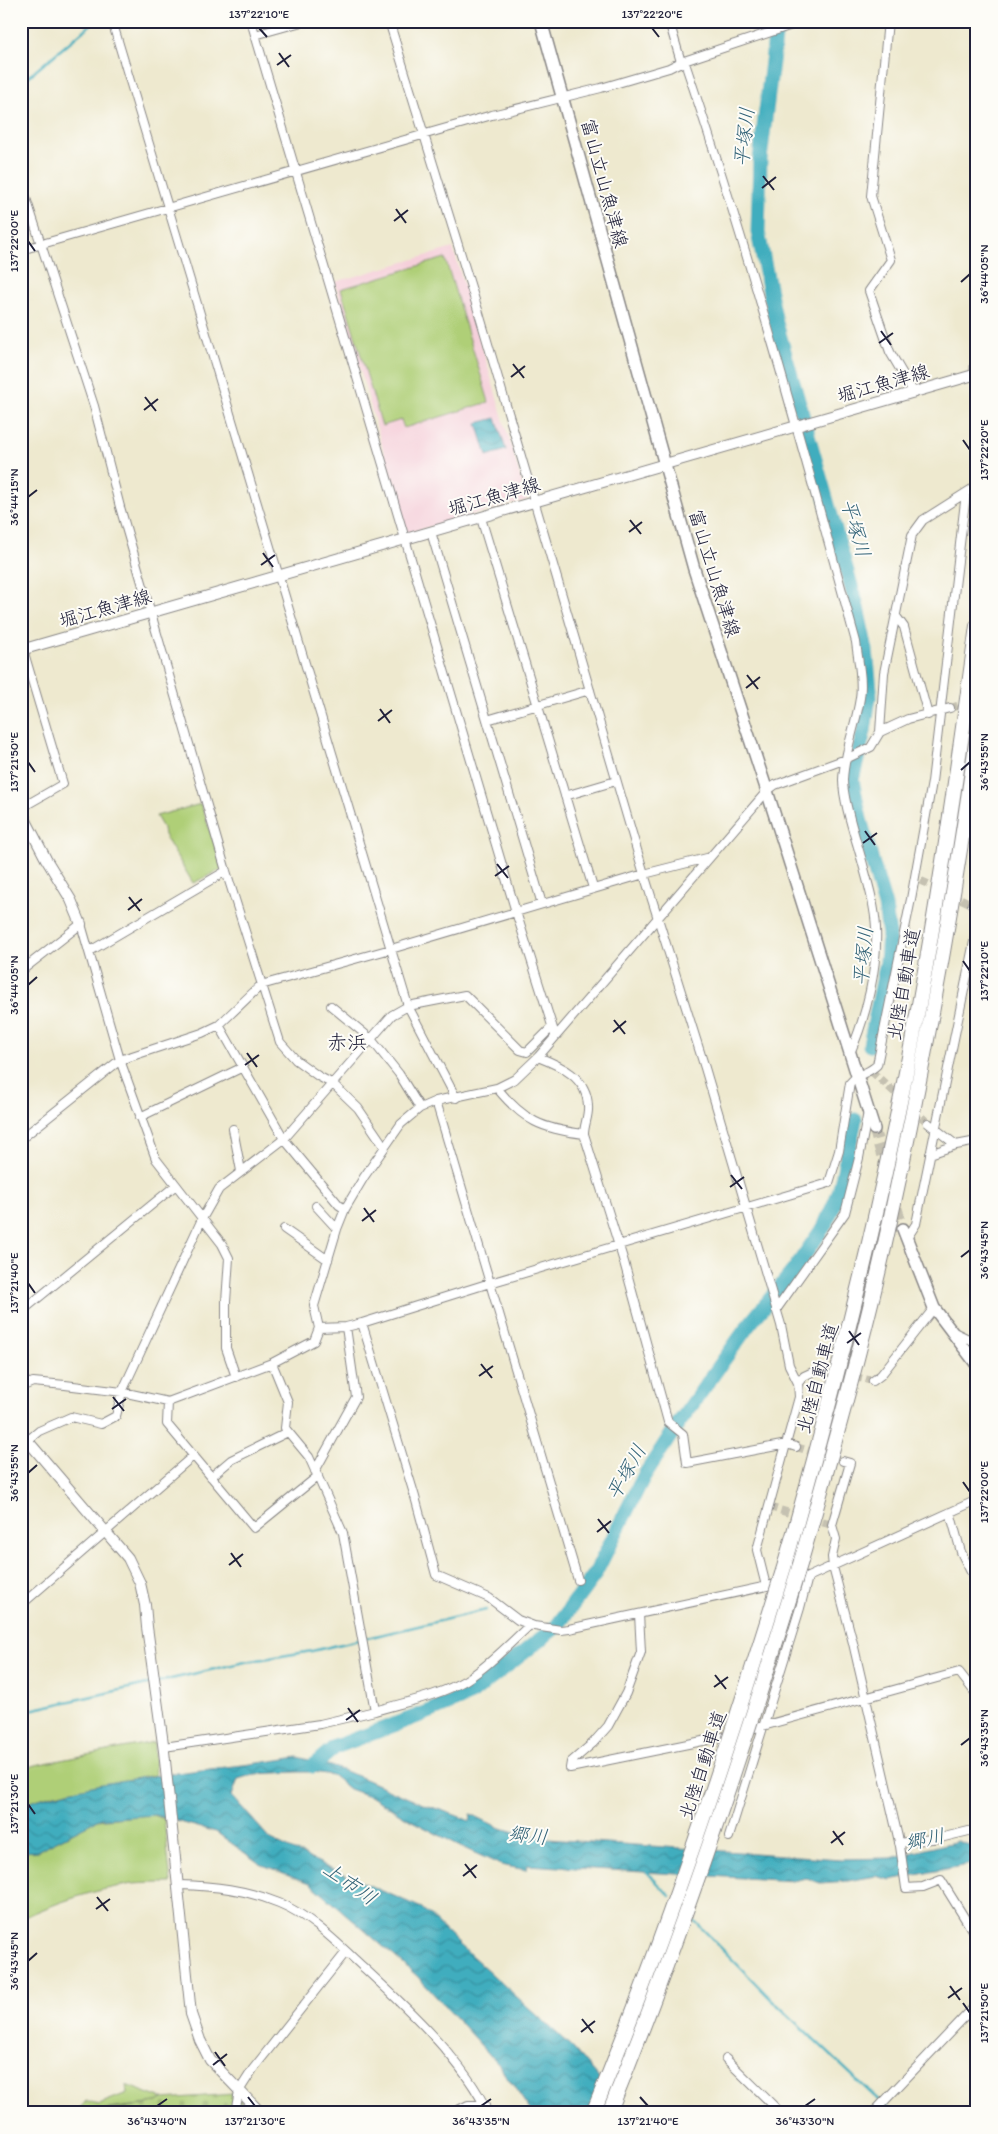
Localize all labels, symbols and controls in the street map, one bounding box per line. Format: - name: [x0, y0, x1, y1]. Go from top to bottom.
- text: 137°22'10"E: [229, 7, 290, 21]
- text: 137°22'20"E: [621, 7, 683, 21]
- water label: 平塚川: [729, 106, 759, 168]
- street label: 富山立山魚津線: [576, 116, 633, 250]
- text: 137°22'00"E: [7, 210, 21, 272]
- text: 36°44'05"N: [977, 244, 991, 304]
- street label: 堀江魚津線: [834, 359, 932, 408]
- text: 137°22'20"E: [977, 419, 991, 481]
- text: 36°44'15"N: [7, 468, 21, 526]
- street label: 堀江魚津線: [445, 472, 543, 521]
- water label: 平塚川: [836, 496, 876, 560]
- street label: 富山立山魚津線: [684, 506, 745, 640]
- street label: 堀江魚津線: [56, 584, 154, 633]
- text: 137°21'50"E: [7, 731, 21, 792]
- text: 36°43'55"N: [977, 733, 991, 791]
- water label: 平塚川: [848, 925, 878, 987]
- street label: 北陸自動車道: [882, 926, 925, 1042]
- text: 137°22'10"E: [977, 940, 991, 1001]
- text: 36°44'05"N: [7, 955, 21, 1015]
- district label: 赤浜: [327, 1030, 367, 1054]
- text: 36°43'45"N: [977, 1221, 991, 1279]
- text: 137°21'40"E: [7, 1252, 21, 1314]
- street label: 北陸自動車道: [792, 1320, 843, 1436]
- water label: 平塚川: [601, 1440, 651, 1504]
- text: 36°43'55"N: [7, 1444, 21, 1502]
- text: 137°22'00"E: [977, 1461, 991, 1523]
- street label: 北陸自動車道: [674, 1707, 731, 1823]
- text: 36°43'35"N: [977, 1709, 991, 1767]
- text: 137°21'30"E: [7, 1773, 21, 1834]
- water label: 郷川: [507, 1821, 549, 1849]
- water label: 郷川: [903, 1823, 947, 1855]
- water label: 上市川: [319, 1856, 381, 1910]
- text: 36°43'45"N: [7, 1932, 21, 1990]
- text: 137°21'50"E: [977, 1982, 991, 2043]
- text: 36°43'40"N: [127, 2114, 187, 2128]
- text: 137°21'30"E: [225, 2114, 286, 2128]
- text: 36°43'35"N: [452, 2114, 510, 2128]
- text: 137°21'40"E: [617, 2114, 679, 2128]
- text: 36°43'30"N: [776, 2114, 834, 2128]

